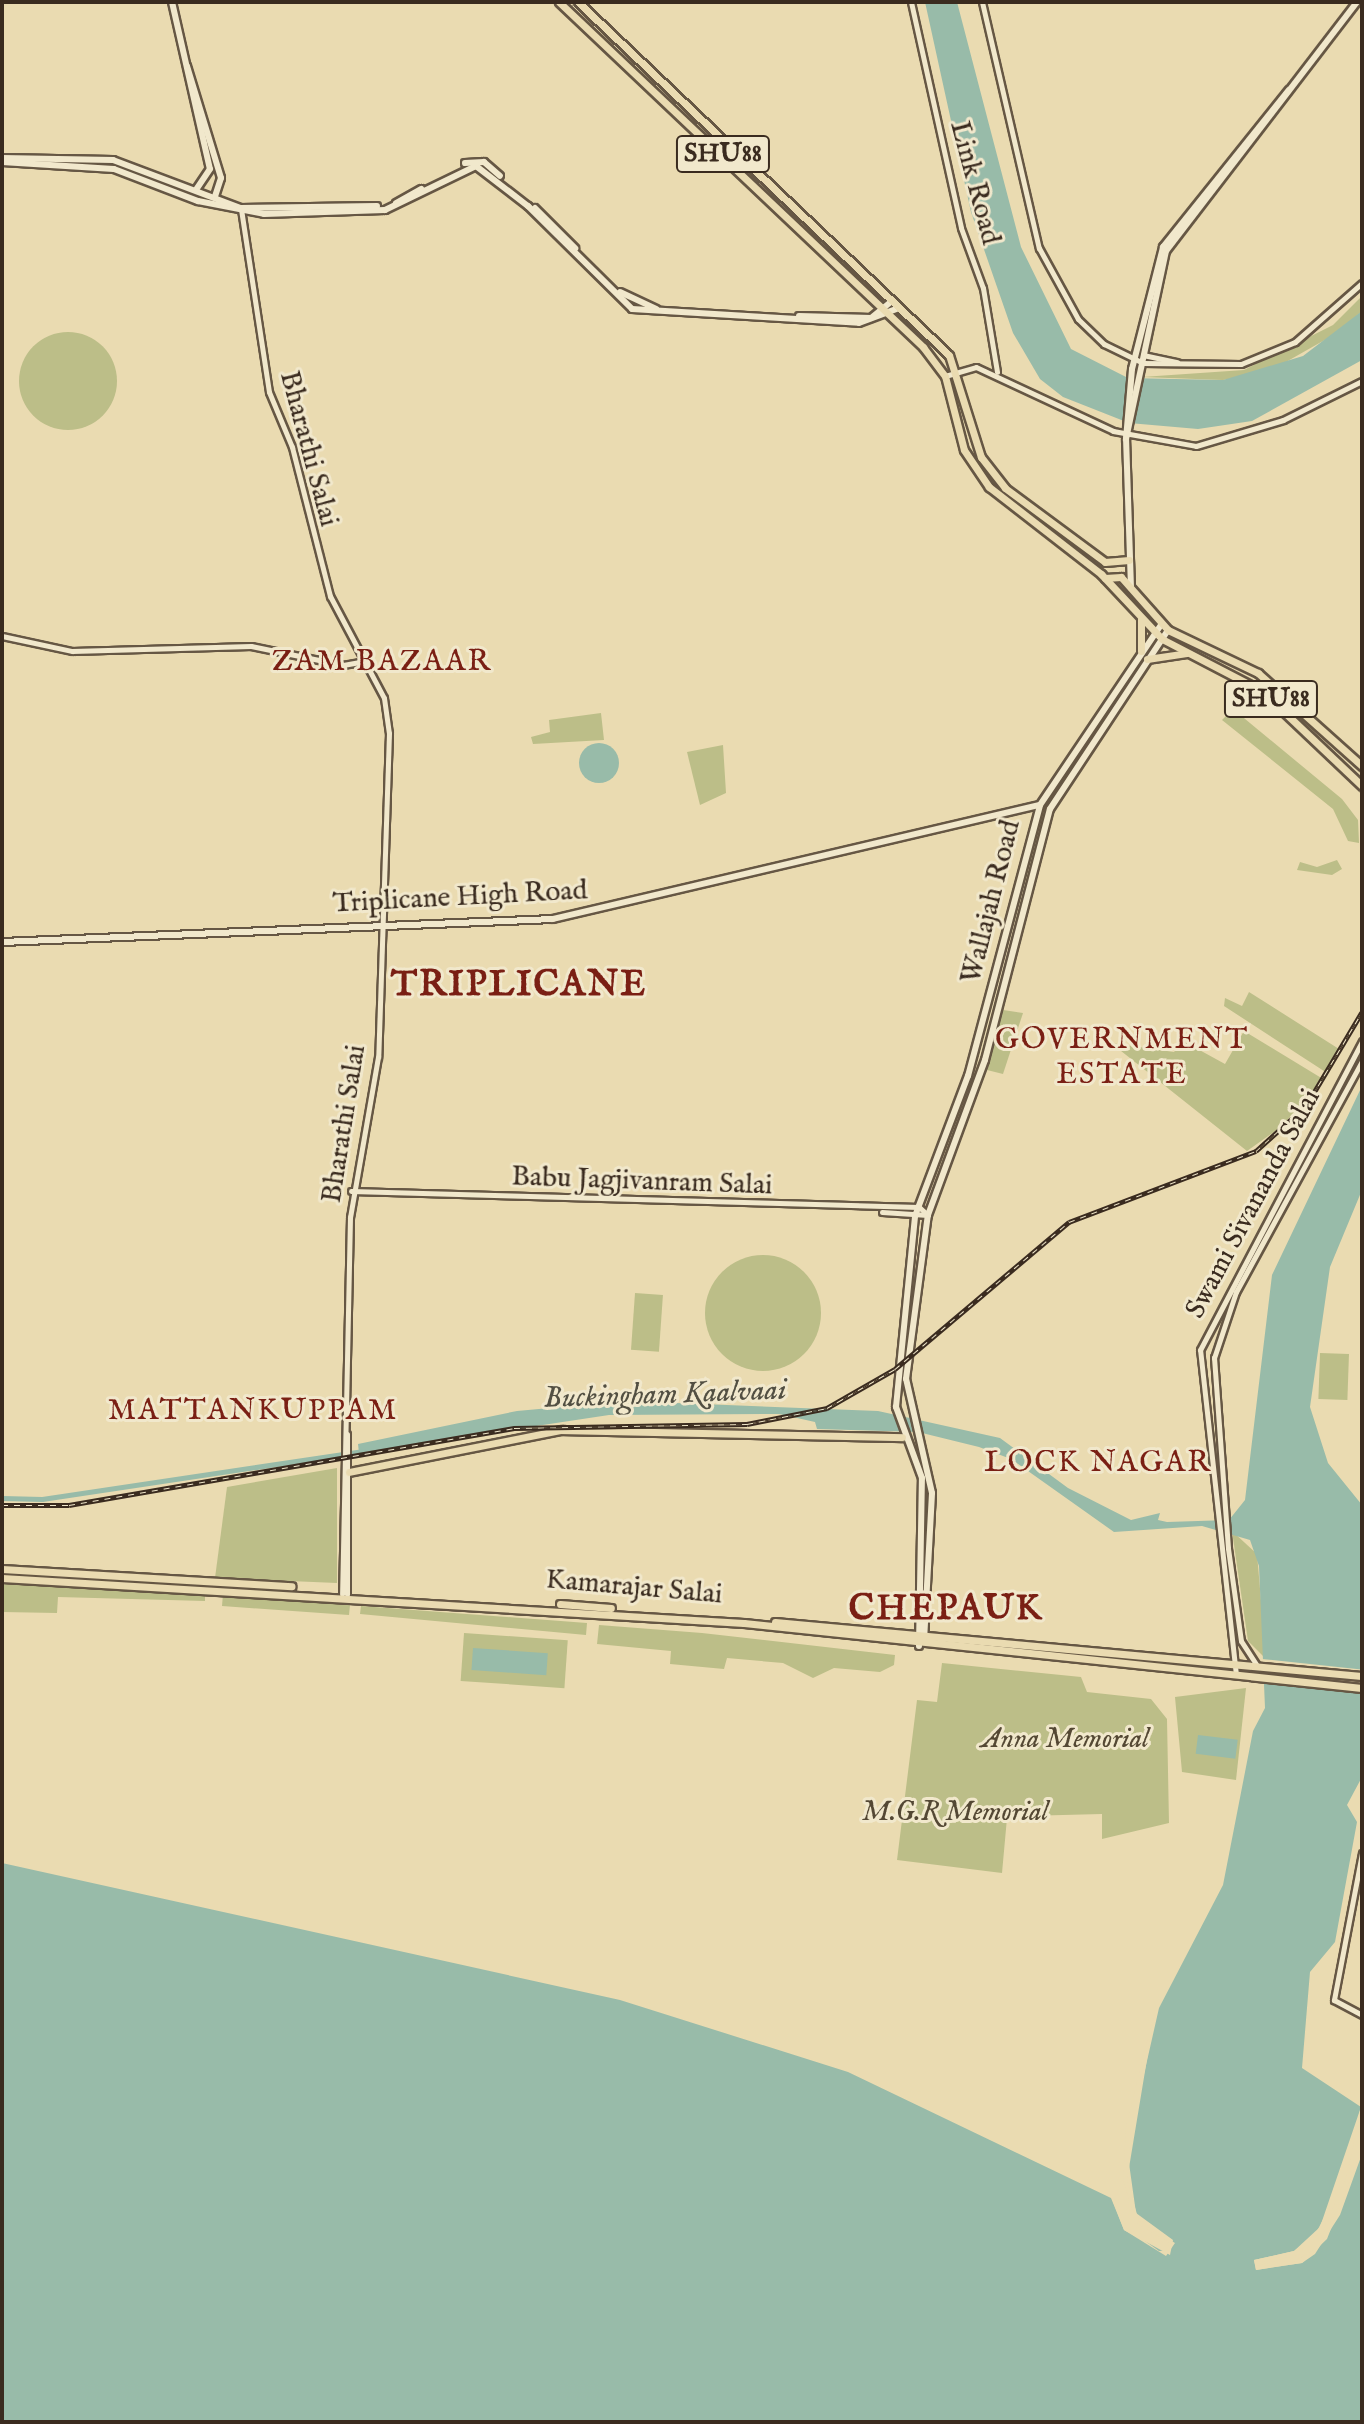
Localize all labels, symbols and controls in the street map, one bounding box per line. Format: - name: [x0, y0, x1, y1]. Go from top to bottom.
- street label: Link Road: [941, 117, 1007, 249]
- road number: SHU88: [675, 132, 771, 176]
- street label: Bharathi Salai: [271, 368, 345, 530]
- district label: ZAM BAZAAR: [272, 644, 492, 680]
- road number: SHU88: [1223, 677, 1319, 721]
- street label: Wallajah Road: [955, 817, 1029, 987]
- street label: Triplicane High Road: [332, 875, 588, 921]
- district label: TRIPLICANE: [391, 964, 647, 1008]
- district label: GOVERNMENT ESTATE: [995, 1022, 1249, 1092]
- street label: Bharathi Salai: [316, 1042, 374, 1206]
- street label: Swami Sivananda Salai: [1179, 1084, 1329, 1324]
- street label: Babu Jagjivanram Salai: [511, 1161, 773, 1203]
- water label: Buckingham Kaalvaai: [543, 1373, 787, 1417]
- district label: MATTANKUPPAM: [108, 1393, 398, 1429]
- district label: LOCK NAGAR: [984, 1445, 1212, 1481]
- street label: Kamarajar Salai: [544, 1564, 724, 1612]
- district label: CHEPAUK: [849, 1588, 1043, 1632]
- park label: Anna Memorial: [981, 1723, 1149, 1757]
- park label: M.G.R Memorial: [862, 1796, 1048, 1830]

